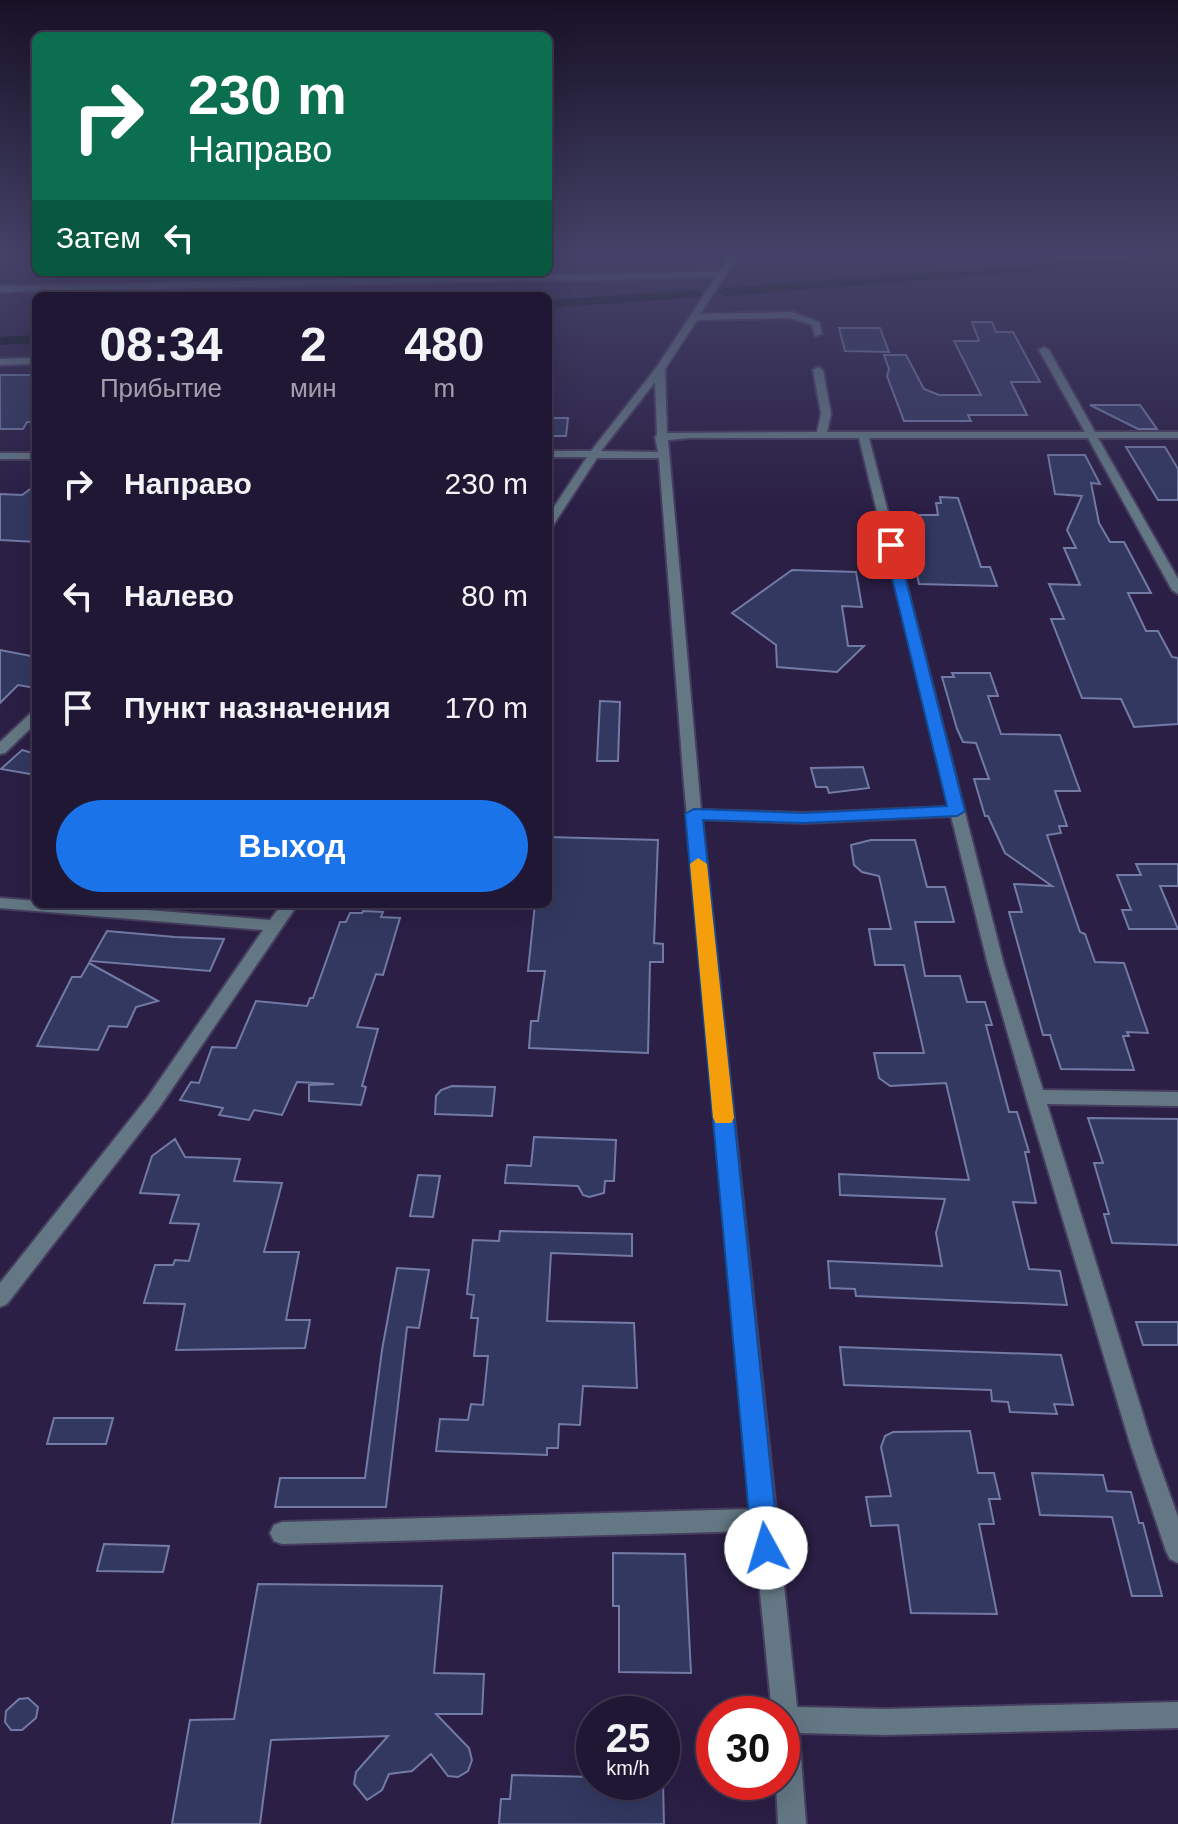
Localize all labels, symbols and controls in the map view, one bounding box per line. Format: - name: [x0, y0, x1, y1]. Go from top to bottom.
- text: 230 m: [188, 63, 347, 126]
- icon: right: [56, 64, 160, 168]
- text: Направо: [188, 129, 332, 170]
- icon: left: [157, 216, 201, 260]
- text: Затем: [56, 221, 141, 254]
- text: 08:34: [100, 318, 222, 371]
- text: 2: [300, 318, 327, 371]
- text: 480: [404, 318, 484, 371]
- text: Прибытие: [100, 373, 222, 403]
- text: мин: [290, 373, 337, 403]
- text: m: [434, 373, 455, 403]
- icon: right: [56, 462, 100, 506]
- text: Направо: [124, 467, 252, 500]
- text: 230 m: [445, 467, 528, 500]
- pin: [857, 511, 925, 579]
- icon: arrive: [869, 523, 913, 567]
- icon: left: [56, 574, 100, 618]
- text: Налево: [124, 579, 234, 612]
- text: 80 m: [461, 579, 528, 612]
- icon: arrive: [56, 686, 100, 730]
- text: Пункт назначения: [124, 691, 391, 724]
- text: 170 m: [445, 691, 528, 724]
- button: Выход: [56, 800, 528, 892]
- position arrow: [724, 1506, 808, 1590]
- speed limit sign: 30: [696, 1696, 800, 1800]
- text: 25: [606, 1716, 650, 1760]
- text: km/h: [606, 1757, 650, 1779]

